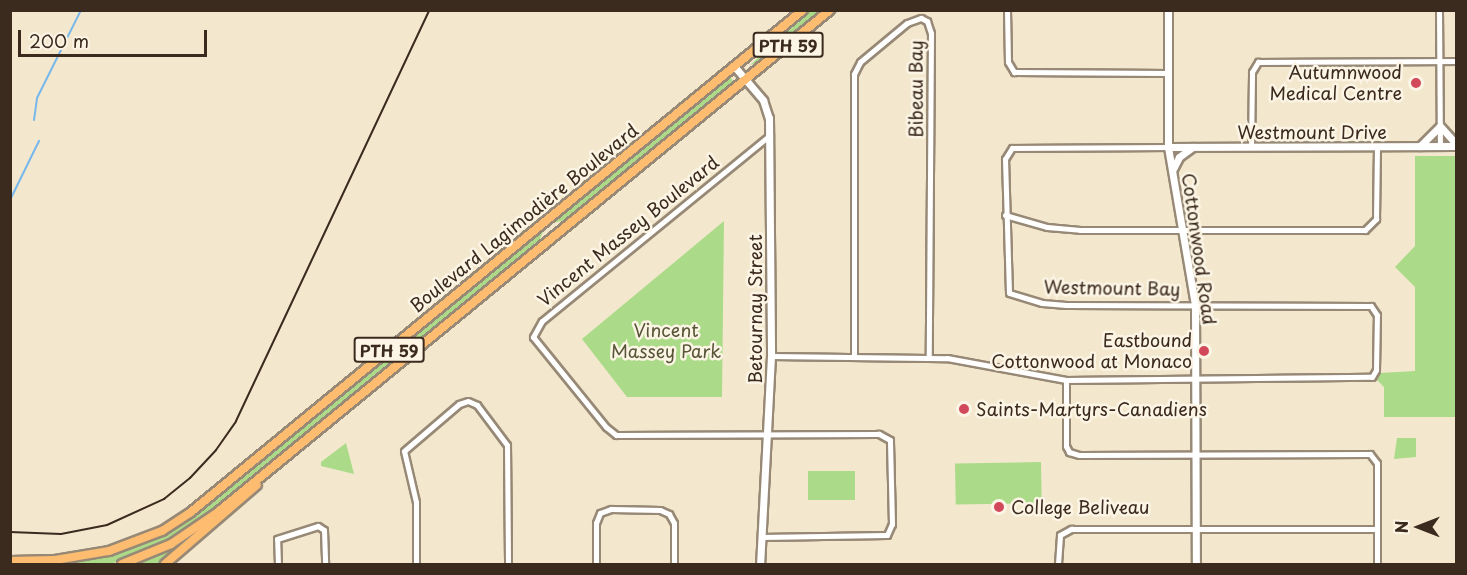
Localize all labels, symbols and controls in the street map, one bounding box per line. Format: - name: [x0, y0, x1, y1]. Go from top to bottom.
- scale bar: [21, 18, 210, 56]
- text: 200 m: [29, 27, 89, 54]
- road number: PTH 59: [752, 32, 824, 58]
- street label: Bibeau Bay: [905, 40, 927, 138]
- place label: Autumnwood Medical Centre: [1270, 62, 1402, 104]
- marker: Autumnwood Medical Centre: [1407, 74, 1425, 92]
- street label: Boulevard Lagimodière Boulevard: [405, 119, 643, 317]
- street label: Westmount Drive: [1237, 121, 1387, 143]
- street label: Vincent Massey Boulevard: [533, 151, 723, 311]
- street label: Cottonwood Road: [1178, 172, 1220, 326]
- street label: Betournay Street: [744, 234, 766, 384]
- street label: Westmount Bay: [1043, 276, 1181, 300]
- park label: Vincent Massey Park: [611, 320, 721, 362]
- place label: Eastbound Cottonwood at Monaco: [989, 330, 1192, 372]
- road number: PTH 59: [353, 337, 425, 363]
- marker: Eastbound Cottonwood at Monaco: [1197, 344, 1211, 358]
- place label: Saints-Martyrs-Canadiens: [976, 398, 1207, 420]
- marker: Saints-Martyrs-Canadiens: [957, 402, 971, 416]
- place label: College Beliveau: [1011, 496, 1152, 518]
- north arrow: [1389, 497, 1449, 557]
- marker: College Beliveau: [992, 500, 1006, 514]
- text: N: [1389, 521, 1413, 533]

